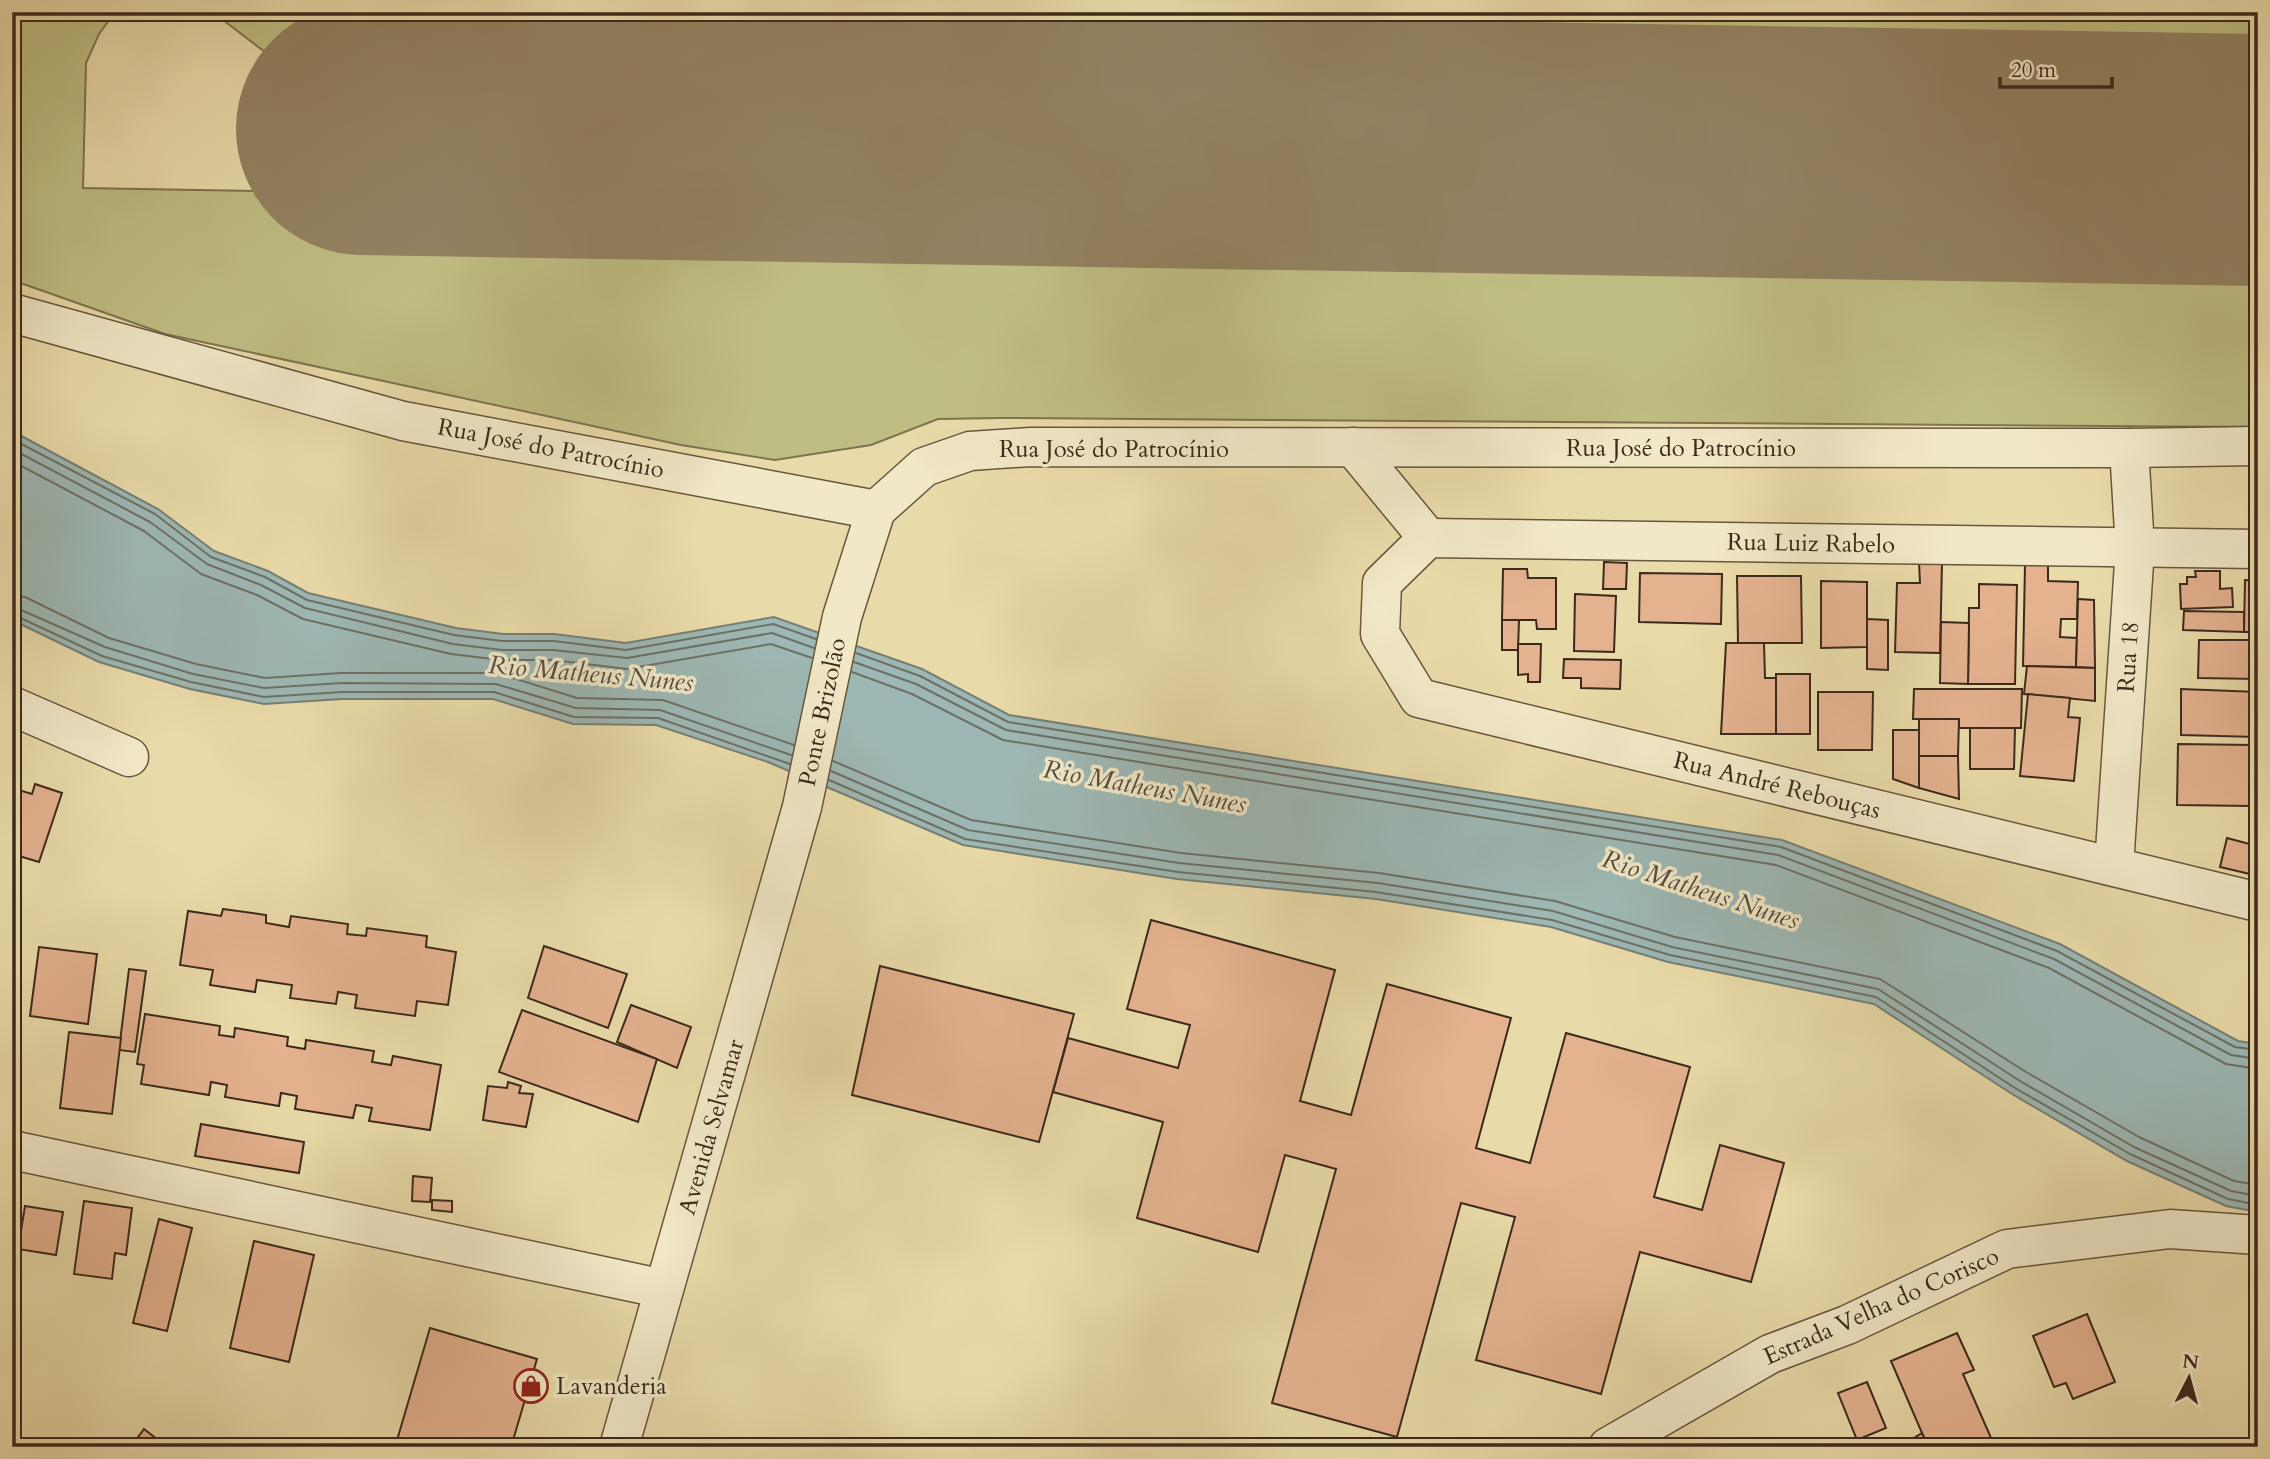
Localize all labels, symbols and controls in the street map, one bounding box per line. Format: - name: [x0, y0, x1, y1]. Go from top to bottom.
- scale bar: [2000, 46, 2112, 90]
- text: 20 m: [2011, 56, 2056, 85]
- street label: Rua José do Patrocínio: [435, 410, 667, 487]
- street label: Rua José do Patrocínio: [1566, 432, 1796, 465]
- street label: Rua José do Patrocínio: [999, 433, 1229, 466]
- street label: Rua Luiz Rabelo: [1727, 526, 1895, 561]
- street label: Rua 18: [2110, 620, 2147, 694]
- street label: Ponte Brizolão: [791, 635, 854, 789]
- water label: Rio Matheus Nunes: [487, 647, 695, 700]
- street label: Rua André Rebouças: [1670, 744, 1884, 827]
- water label: Rio Matheus Nunes: [1041, 751, 1249, 822]
- water label: Rio Matheus Nunes: [1598, 841, 1804, 938]
- street label: Avenida Selvamar: [671, 1035, 752, 1219]
- street label: Estrada Velha do Corisco: [1758, 1240, 2004, 1373]
- north arrow: [2154, 1344, 2224, 1414]
- text: N: [2181, 1348, 2201, 1376]
- shop icon: Lavanderia: [512, 1367, 550, 1405]
- place label: Lavanderia: [556, 1370, 667, 1403]

